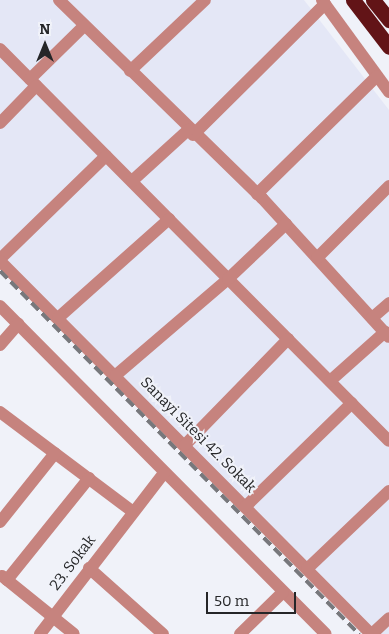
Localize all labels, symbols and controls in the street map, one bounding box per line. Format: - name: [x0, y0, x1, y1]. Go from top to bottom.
- north arrow: [20, 20, 70, 70]
- text: N: [40, 21, 50, 38]
- street label: Sanayi Sitesi 42. Sokak: [137, 374, 259, 496]
- street label: 23. Sokak: [46, 532, 100, 594]
- scale bar: [209, 582, 299, 614]
- text: 50 m: [214, 592, 249, 610]

